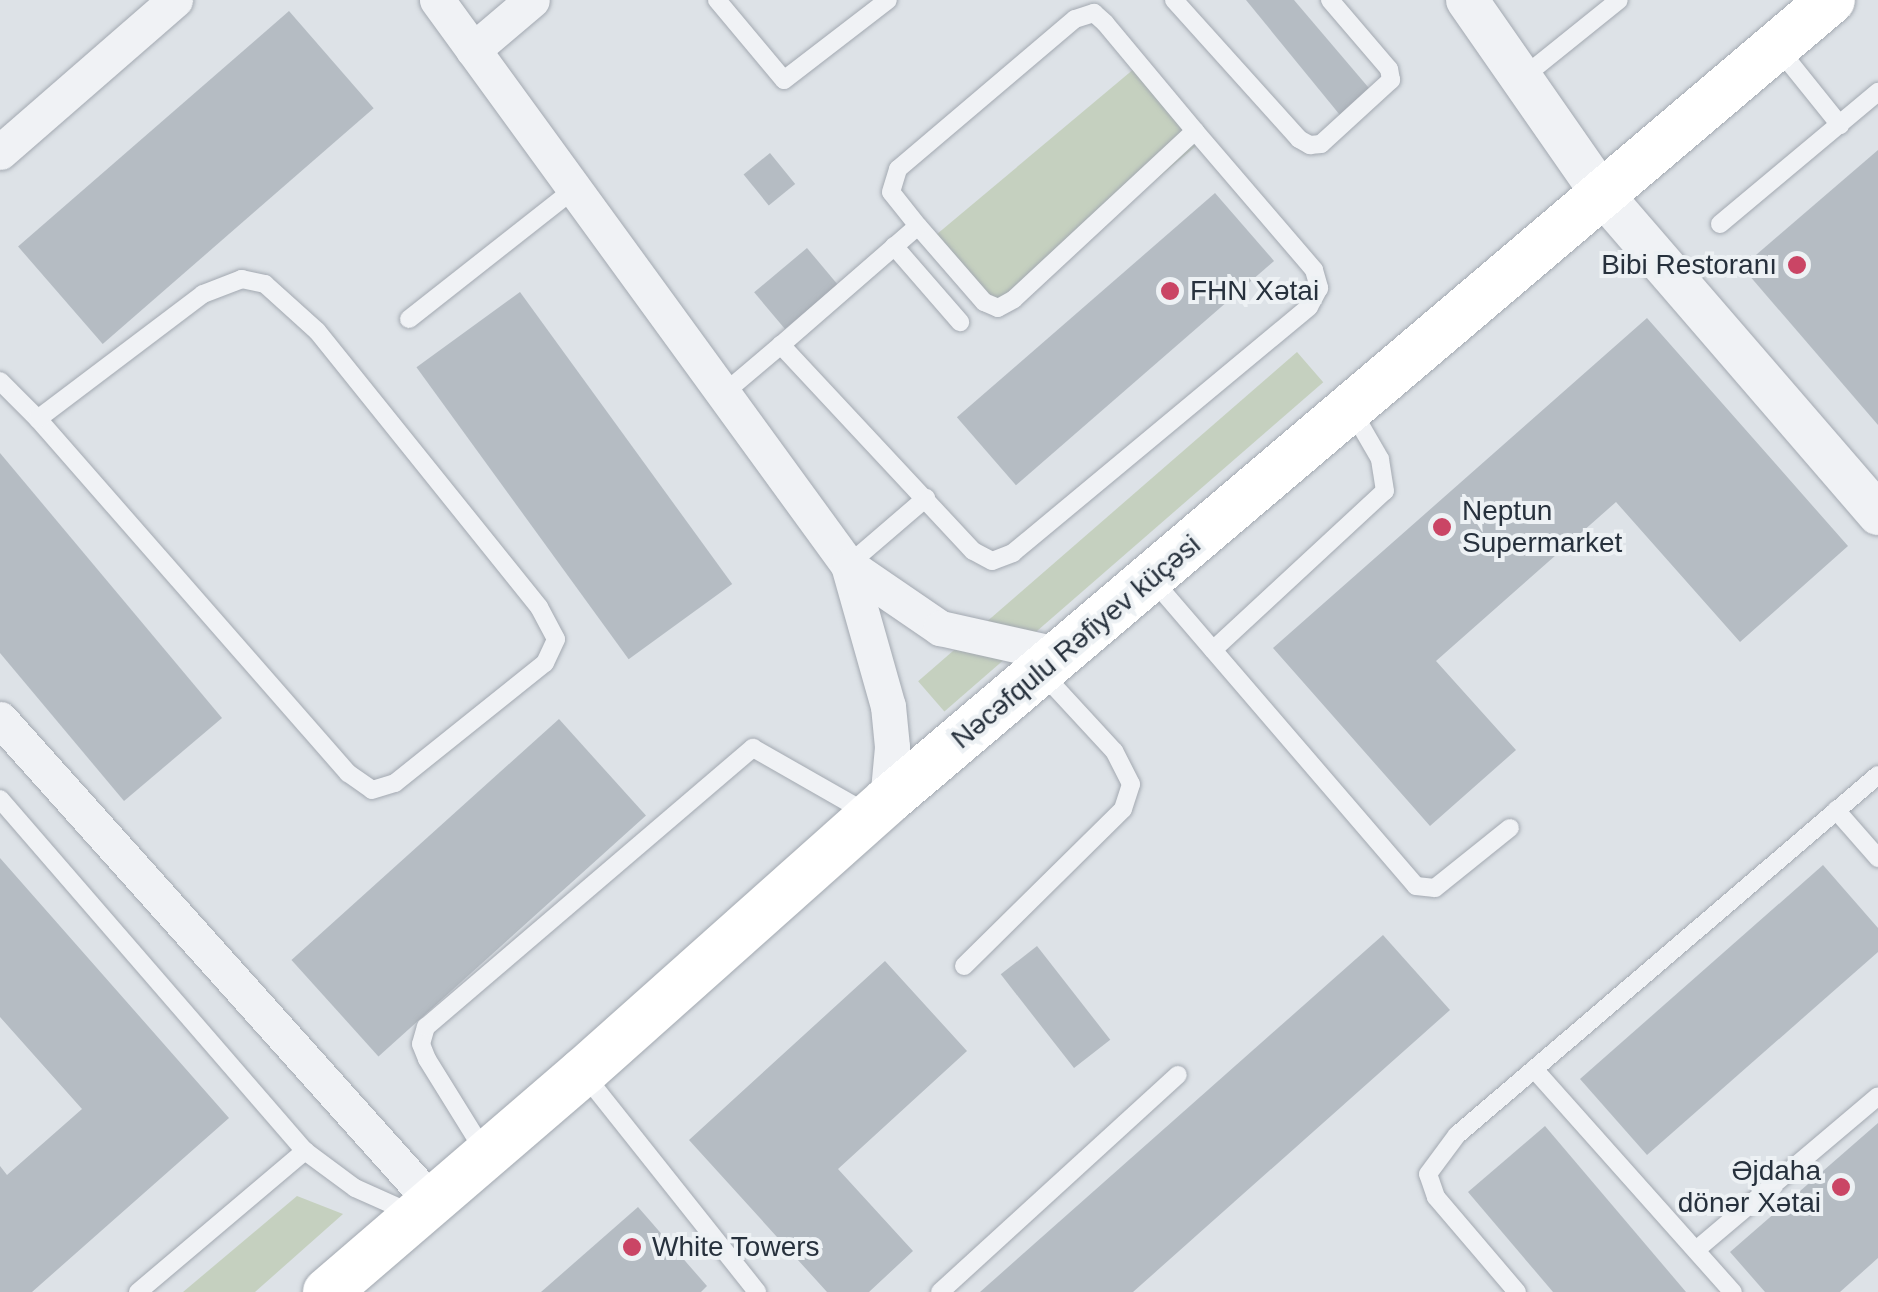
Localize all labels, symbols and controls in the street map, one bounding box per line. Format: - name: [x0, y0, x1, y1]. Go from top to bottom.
- place label: ‌Bibi Restoranı: [1601, 248, 1777, 282]
- marker: ‌Bibi Restoranı: [1786, 254, 1808, 276]
- place label: FHN Xətai: [1190, 274, 1319, 308]
- marker: FHN Xətai: [1159, 280, 1181, 302]
- place label: Neptun Supermarket: [1462, 494, 1622, 560]
- marker: Neptun Supermarket: [1431, 516, 1453, 538]
- street label: Nəcəfqulu Rəfiyev küçəsi: [945, 528, 1207, 756]
- place label: Əjdaha dönər Xətai: [1678, 1154, 1821, 1220]
- marker: Əjdaha dönər Xətai: [1830, 1176, 1852, 1198]
- place label: White Towers: [652, 1230, 820, 1264]
- marker: White Towers: [621, 1236, 643, 1258]

